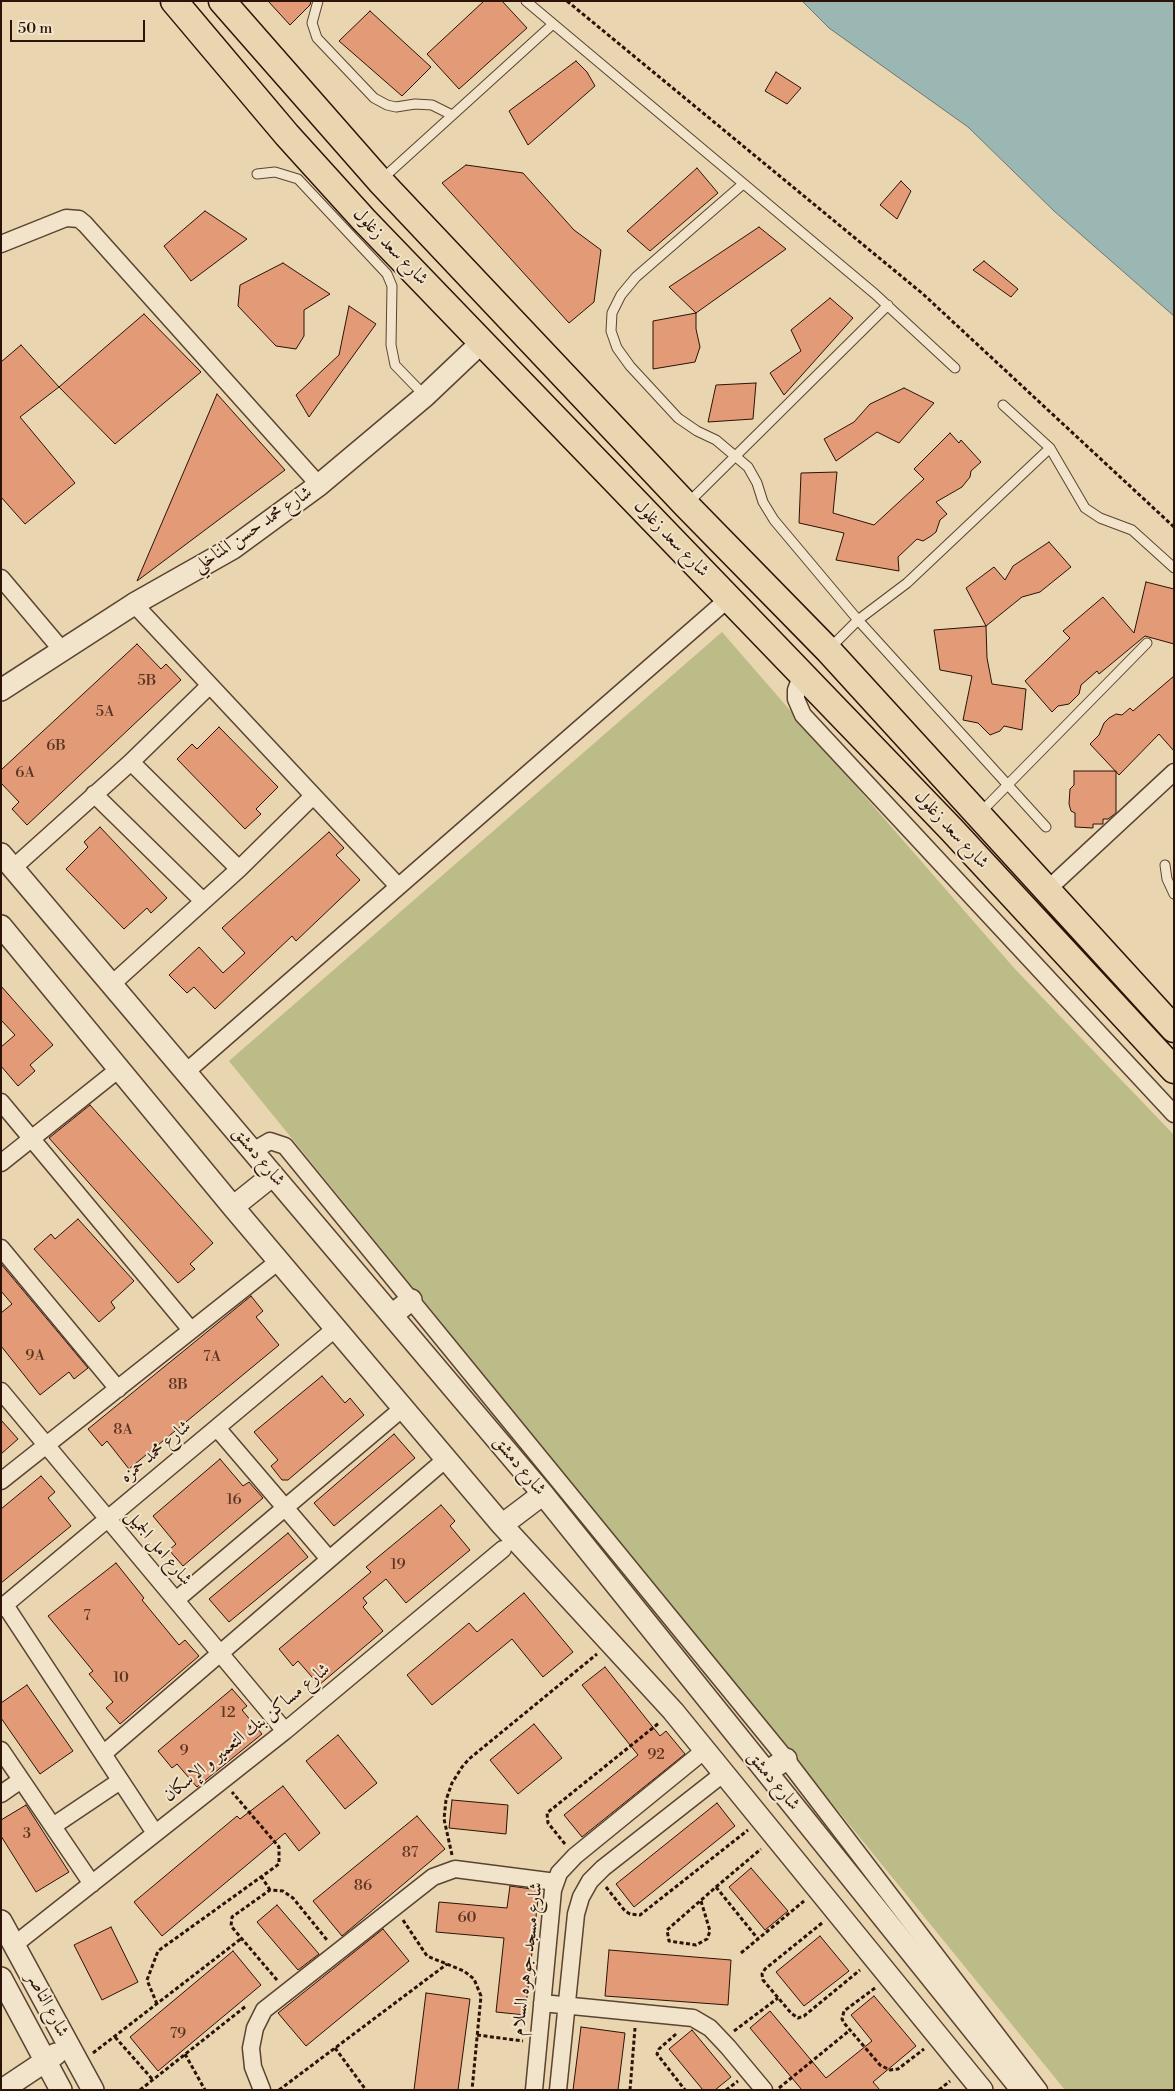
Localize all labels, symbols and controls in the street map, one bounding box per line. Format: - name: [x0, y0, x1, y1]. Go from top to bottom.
- scale bar: [12, 10, 148, 42]
- text: 50 m: [18, 19, 52, 38]
- street label: شارع سعد زغلول: [348, 204, 432, 290]
- street label: شارع محمد حسن المناخلي: [189, 482, 317, 578]
- street label: شارع سعد زغلول: [629, 496, 713, 582]
- house number: 5B: [138, 672, 156, 690]
- house number: 5A: [96, 703, 114, 721]
- house number: 6B: [46, 737, 66, 755]
- house number: 6A: [15, 764, 35, 782]
- street label: شارع سعد زغلول: [909, 786, 993, 874]
- street label: شارع دمشق: [227, 1123, 289, 1191]
- house number: 9A: [25, 1347, 45, 1365]
- house number: 7A: [203, 1348, 221, 1366]
- house number: 8B: [168, 1376, 188, 1394]
- street label: شارع محمد حمزه: [116, 1416, 196, 1488]
- house number: 8A: [113, 1421, 133, 1439]
- street label: شارع دمشق: [488, 1432, 550, 1500]
- house number: 16: [226, 1491, 242, 1509]
- street label: شارع امل الجميل: [120, 1506, 196, 1590]
- house number: 19: [390, 1556, 406, 1574]
- house number: 7: [83, 1607, 91, 1625]
- street label: شارع مساكن بنك التعمير و الإسكان: [159, 1659, 335, 1807]
- house number: 10: [113, 1669, 129, 1687]
- house number: 12: [220, 1704, 236, 1722]
- house number: 9: [179, 1742, 189, 1760]
- house number: 92: [647, 1746, 665, 1764]
- street label: شارع دمشق: [742, 1747, 804, 1815]
- house number: 3: [23, 1825, 31, 1843]
- house number: 87: [402, 1844, 418, 1862]
- house number: 86: [354, 1877, 372, 1895]
- street label: شارع مسجد جوهره السلام: [508, 1881, 548, 2037]
- house number: 60: [457, 1909, 477, 1927]
- street label: شارع الناصر: [21, 1969, 73, 2041]
- house number: 79: [170, 2025, 186, 2043]

